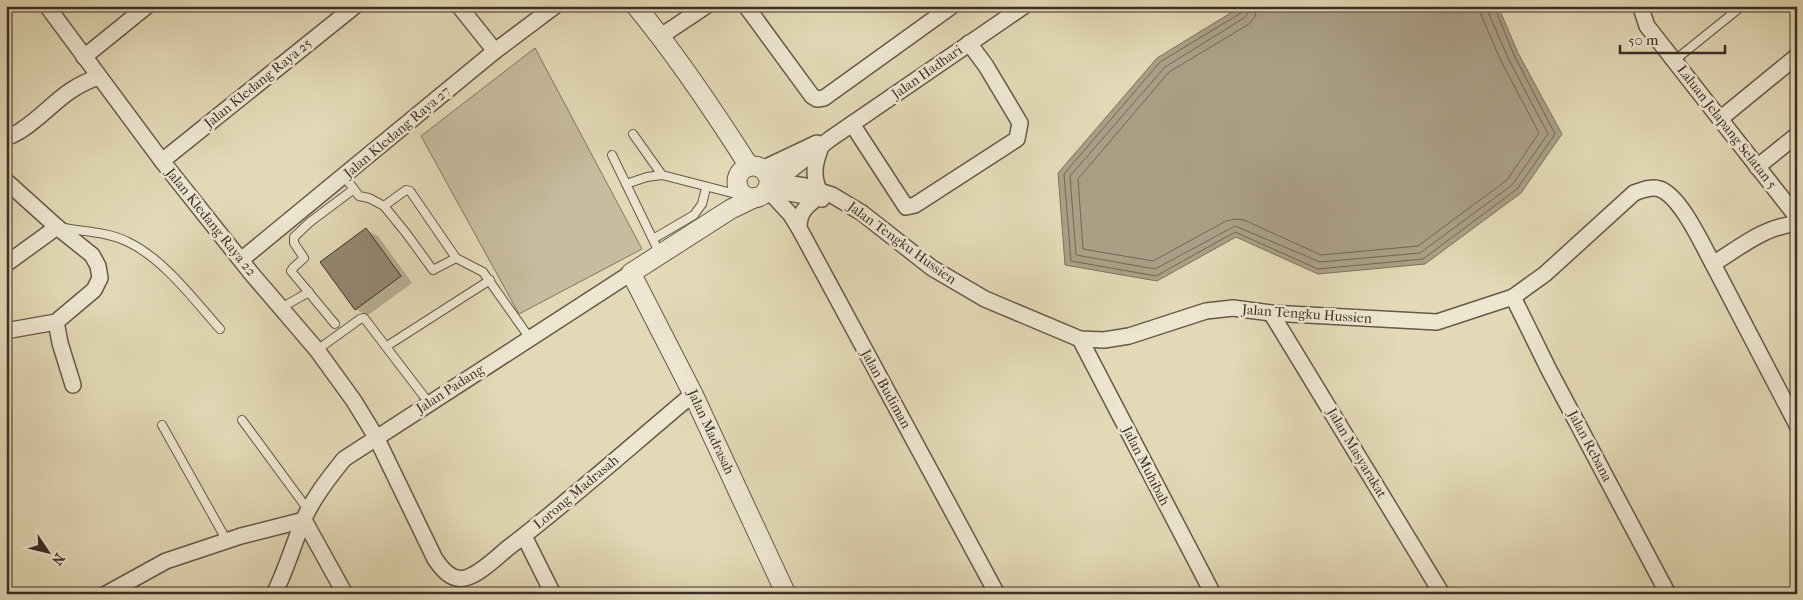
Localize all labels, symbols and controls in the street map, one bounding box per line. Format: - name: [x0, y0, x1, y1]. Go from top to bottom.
- scale bar: [1620, 22, 1726, 54]
- text: 50 m: [1628, 31, 1659, 49]
- street label: Jalan Kledang Raya 25: [200, 35, 315, 132]
- street label: Jalan Hadhari: [888, 41, 966, 103]
- street label: Laluan Jelapang Selatan 5: [1673, 62, 1781, 192]
- street label: Jalan Kledang Raya 27: [340, 82, 454, 182]
- street label: Jalan Kledang Raya 22: [162, 164, 260, 280]
- street label: Jalan Tengku Hussien: [844, 197, 960, 288]
- street label: Jalan Tengku Hussien: [1240, 301, 1373, 327]
- street label: Jalan Budiman: [857, 346, 915, 432]
- street label: Jalan Padang: [412, 361, 488, 418]
- street label: Jalan Madrasah: [683, 386, 738, 477]
- street label: Jalan Masyarakat: [1323, 404, 1391, 501]
- street label: Jalan Rebana: [1564, 407, 1616, 485]
- street label: Jalan Muhibah: [1118, 422, 1173, 509]
- street label: Lorong Madrasah: [530, 451, 622, 533]
- north arrow: [22, 528, 72, 578]
- text: N: [48, 550, 68, 569]

